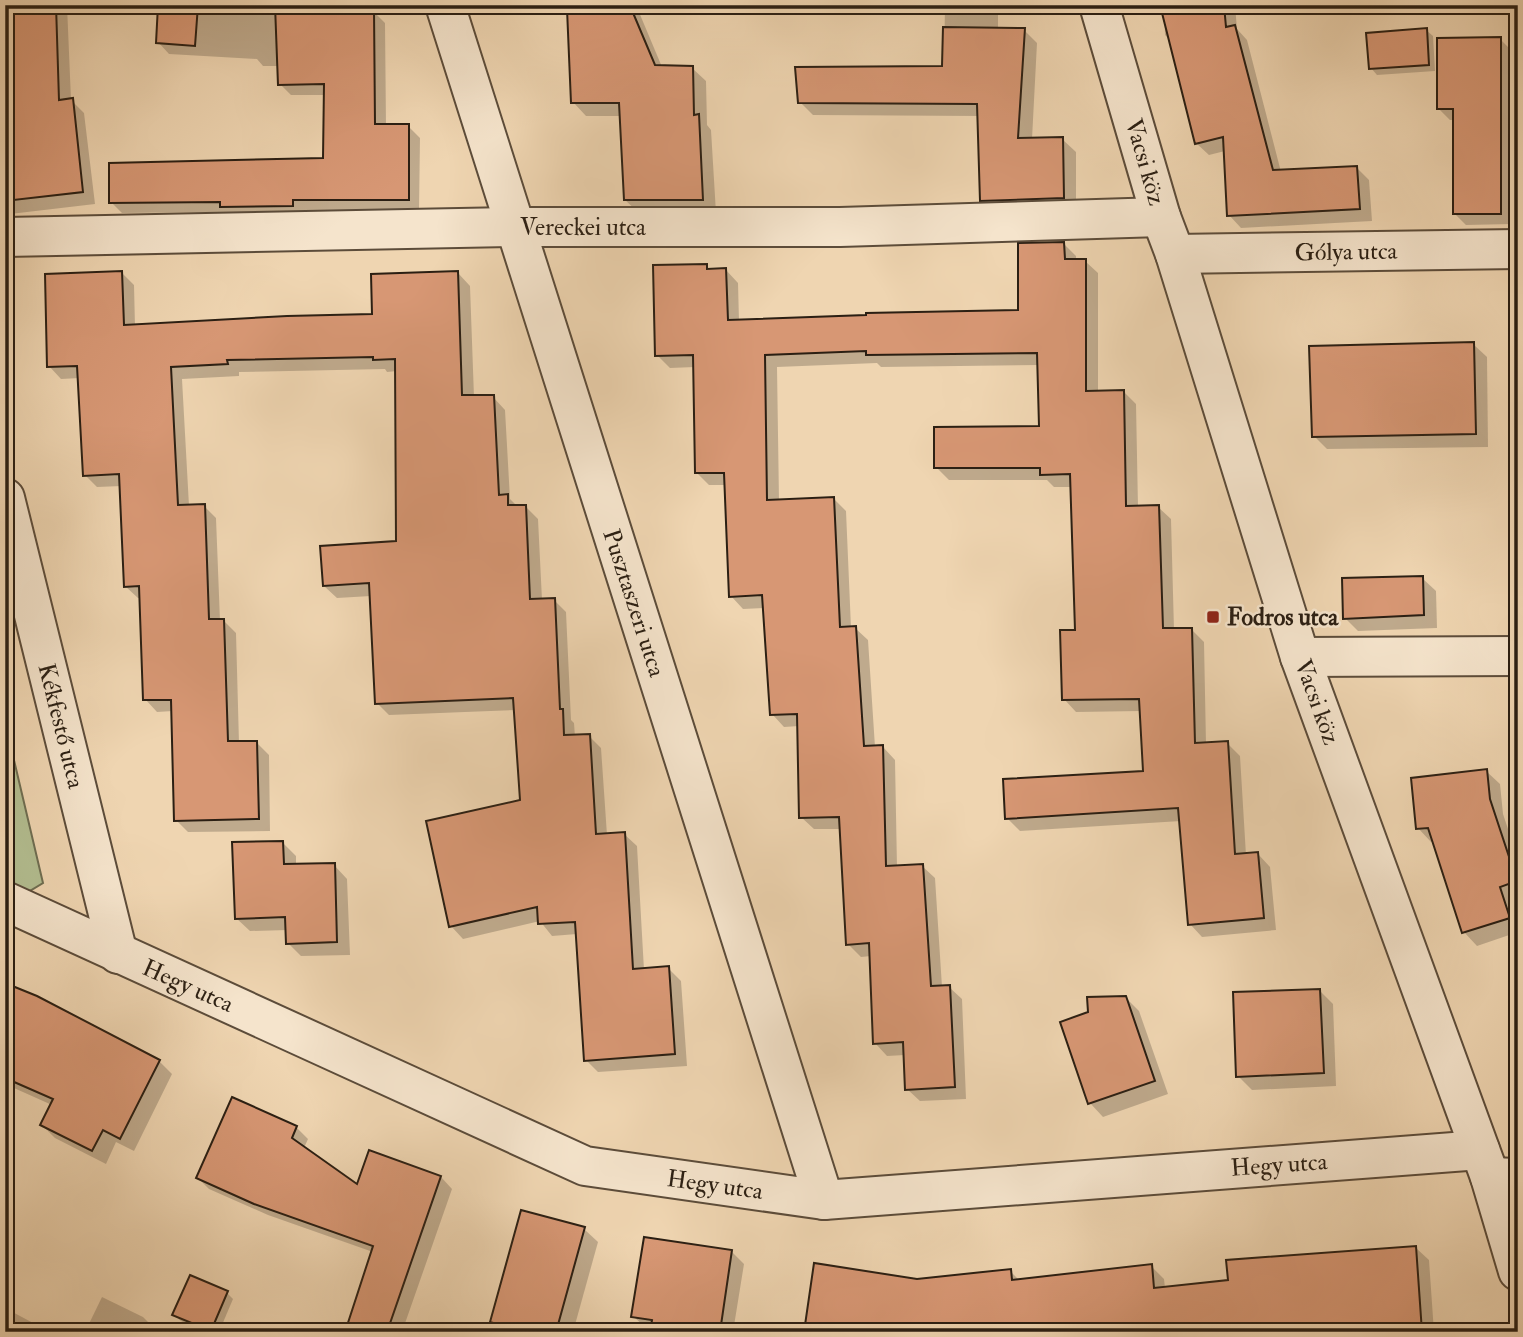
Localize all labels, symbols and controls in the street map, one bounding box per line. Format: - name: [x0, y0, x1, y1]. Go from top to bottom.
- street label: Vacsi köz: [1118, 115, 1172, 209]
- street label: Vereckei utca: [520, 212, 647, 243]
- street label: Gólya utca: [1294, 236, 1399, 268]
- street label: Pusztaszeri utca: [595, 525, 673, 682]
- place label: Fodros utca: [1227, 602, 1339, 633]
- marker: Fodros utca: [1205, 609, 1221, 625]
- street label: Vacsi köz: [1287, 655, 1347, 749]
- street label: Kékfestő utca: [31, 660, 92, 793]
- street label: Hegy utca: [138, 952, 239, 1020]
- street label: Hegy utca: [1230, 1146, 1329, 1184]
- street label: Hegy utca: [665, 1163, 766, 1207]

